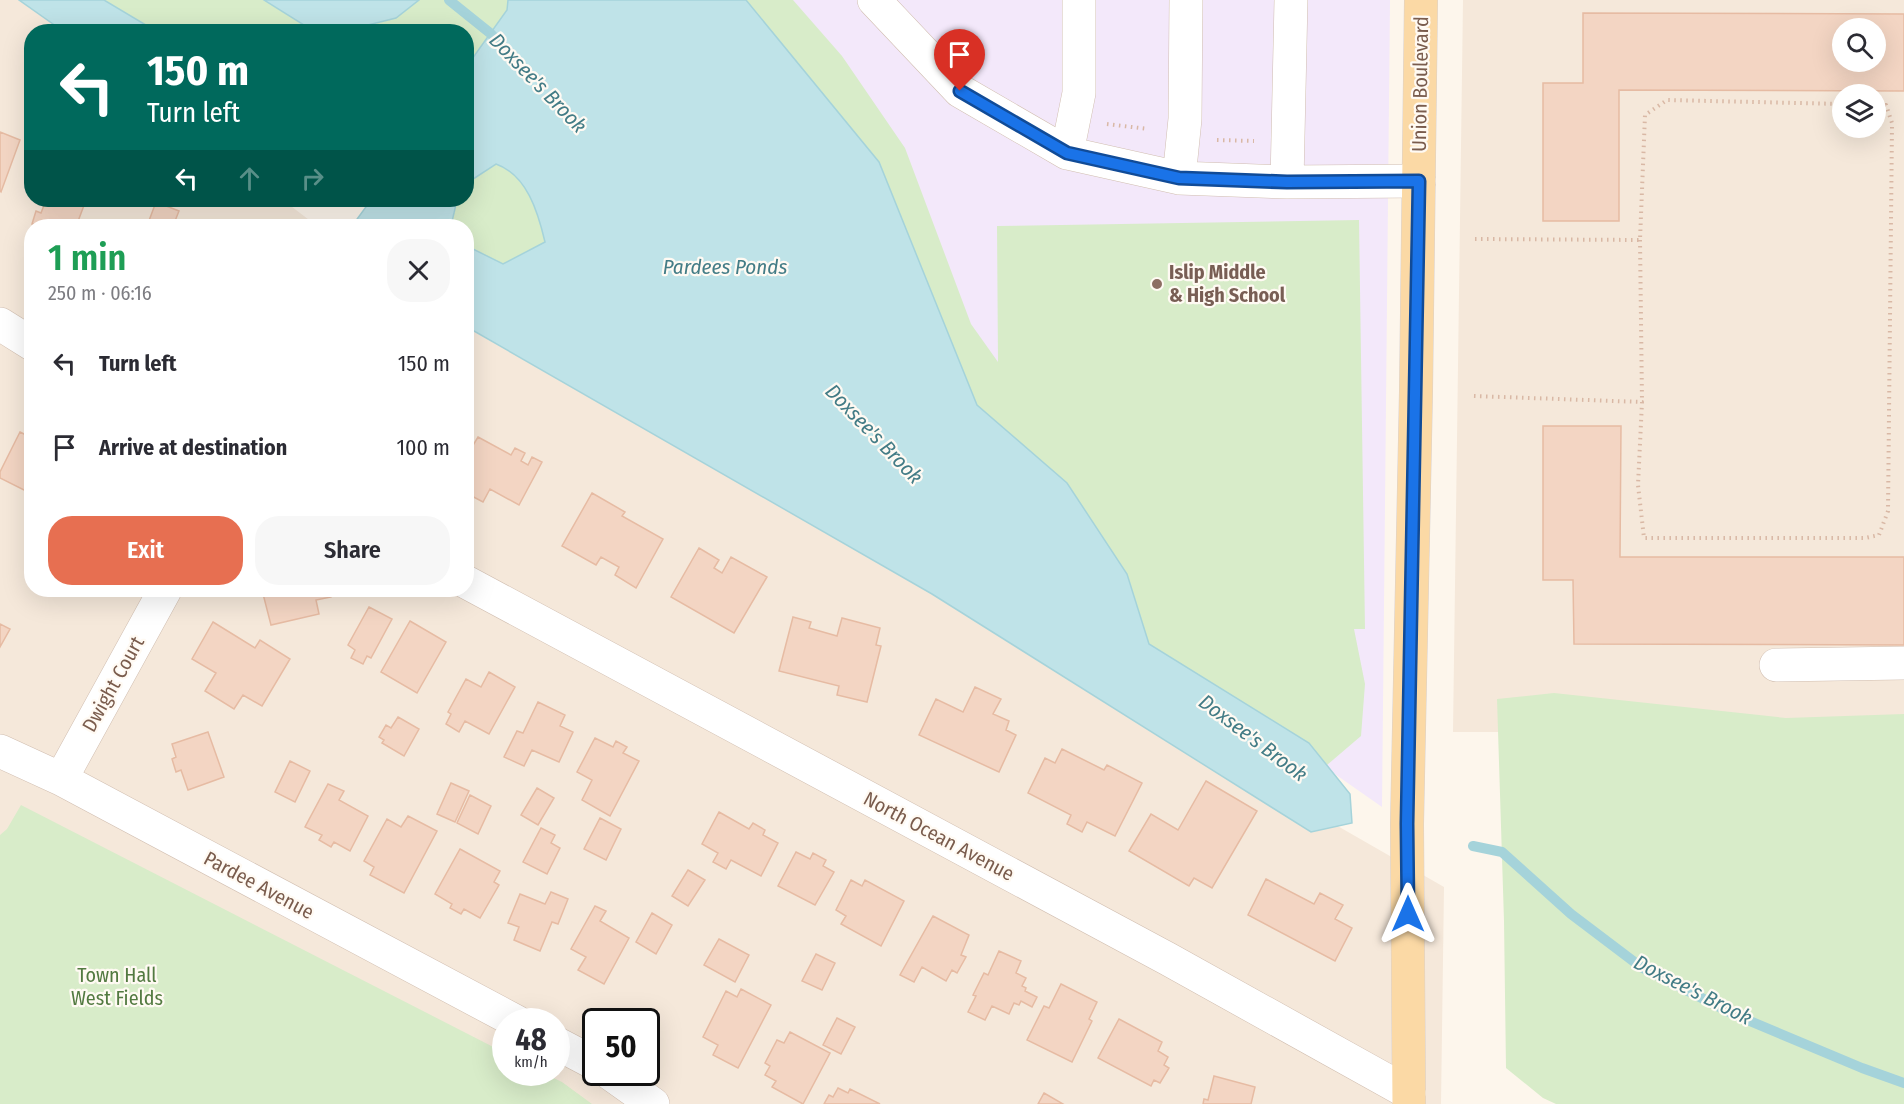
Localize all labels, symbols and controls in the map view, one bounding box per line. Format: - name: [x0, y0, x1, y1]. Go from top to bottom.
- street label: Union Boulevard: [1407, 16, 1433, 152]
- map controls: [1832, 18, 1886, 138]
- button: search: [1832, 18, 1886, 72]
- water label: Doxsee's Brook: [484, 28, 592, 138]
- pin: [934, 29, 985, 91]
- icon: arrive: [943, 38, 976, 71]
- text: 150 m: [147, 46, 249, 96]
- icon: left: [48, 48, 126, 126]
- button: layers: [1832, 84, 1886, 138]
- text: Turn left: [147, 97, 240, 129]
- icon: left: [170, 162, 203, 195]
- icon: ahead: [233, 162, 266, 195]
- icon: right: [296, 162, 329, 195]
- text: 1 min: [48, 236, 126, 280]
- button: close: [387, 239, 450, 302]
- water label: Pardees Ponds: [663, 254, 787, 280]
- place label: Islip Middle & High School: [1169, 260, 1286, 307]
- marker: Islip Middle & High School: [1150, 277, 1164, 291]
- text: 250 m · 06:16: [48, 281, 152, 305]
- icon: left: [48, 347, 81, 380]
- text: Turn left: [99, 350, 177, 377]
- text: 150 m: [398, 350, 450, 377]
- water label: Doxsee's Brook: [820, 379, 928, 489]
- icon: arrive: [48, 431, 81, 464]
- text: Arrive at destination: [99, 434, 287, 461]
- text: 100 m: [396, 434, 450, 461]
- button: Exit: [48, 516, 243, 585]
- button: Share: [255, 516, 450, 585]
- street label: Dwight Court: [77, 632, 149, 736]
- water label: Doxsee's Brook: [1194, 689, 1312, 787]
- street label: North Ocean Avenue: [860, 786, 1018, 886]
- street label: Pardee Avenue: [200, 846, 318, 924]
- position arrow: [1376, 882, 1440, 946]
- water label: Doxsee's Brook: [1630, 949, 1756, 1031]
- park label: Town Hall West Fields: [71, 963, 163, 1010]
- speed limit sign: 50: [582, 1008, 660, 1086]
- text: 48: [515, 1022, 547, 1058]
- text: km/h: [514, 1053, 548, 1071]

